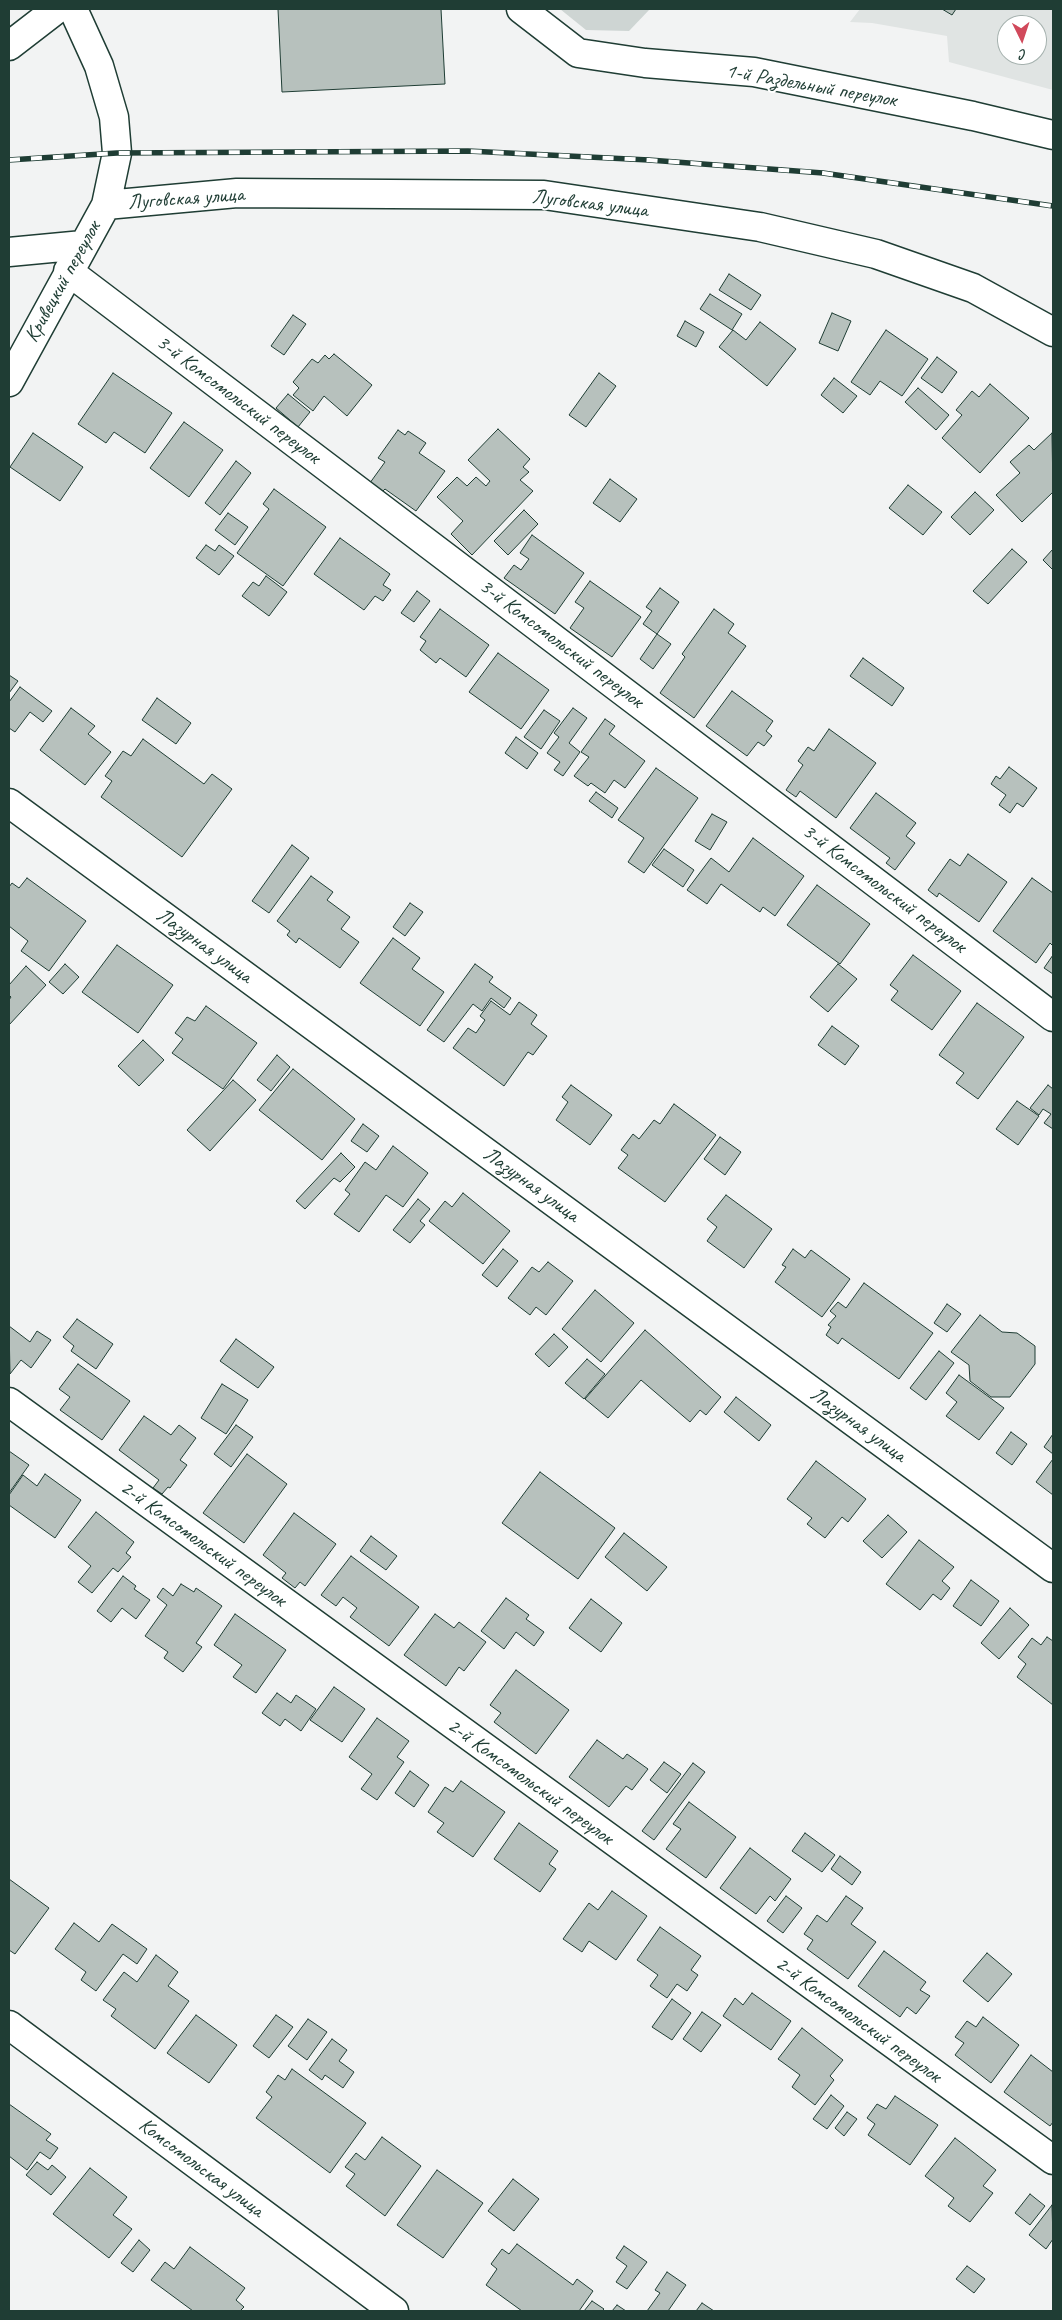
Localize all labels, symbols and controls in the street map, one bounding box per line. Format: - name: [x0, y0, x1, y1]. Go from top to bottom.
- north arrow: [997, 15, 1047, 65]
- text: С: [1019, 46, 1027, 63]
- street label: 1-й Раздельный переулок: [724, 59, 898, 113]
- street label: Луговская улица: [127, 182, 245, 216]
- street label: Луговская улица: [531, 184, 649, 224]
- street label: Кривецкий переулок: [19, 217, 107, 347]
- street label: 3-й Комсомольский переулок: [151, 330, 325, 470]
- street label: 3-й Комсомольский переулок: [474, 574, 648, 714]
- street label: 3-й Комсомольский переулок: [797, 819, 971, 959]
- street label: Лазурная улица: [151, 903, 257, 989]
- street label: Лазурная улица: [478, 1142, 584, 1228]
- street label: Лазурная улица: [805, 1382, 911, 1468]
- street label: 2-й Комсомольский переулок: [115, 1475, 291, 1613]
- street label: 2-й Комсомольский переулок: [442, 1713, 618, 1851]
- street label: 2-й Комсомольский переулок: [770, 1951, 946, 2089]
- street label: Комсомольская улица: [133, 2113, 269, 2223]

